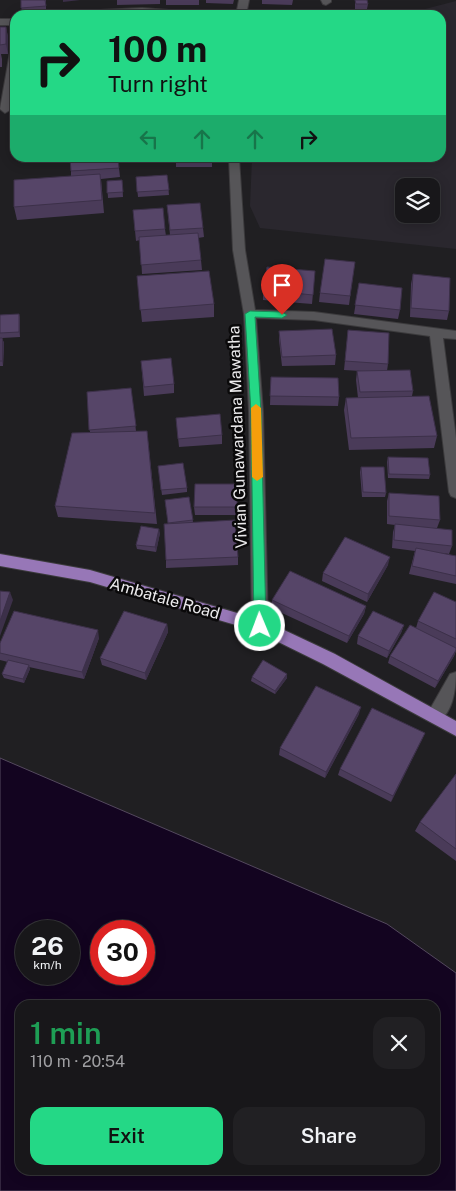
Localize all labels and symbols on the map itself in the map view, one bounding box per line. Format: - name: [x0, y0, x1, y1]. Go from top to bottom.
- pin: [261, 264, 303, 315]
- street label: Vivian Gunawardana Mawatha: [224, 325, 251, 549]
- street label: Ambatale Road: [108, 574, 222, 623]
- position arrow: [233, 599, 285, 651]
- speed limit sign: 30: [90, 920, 155, 985]

